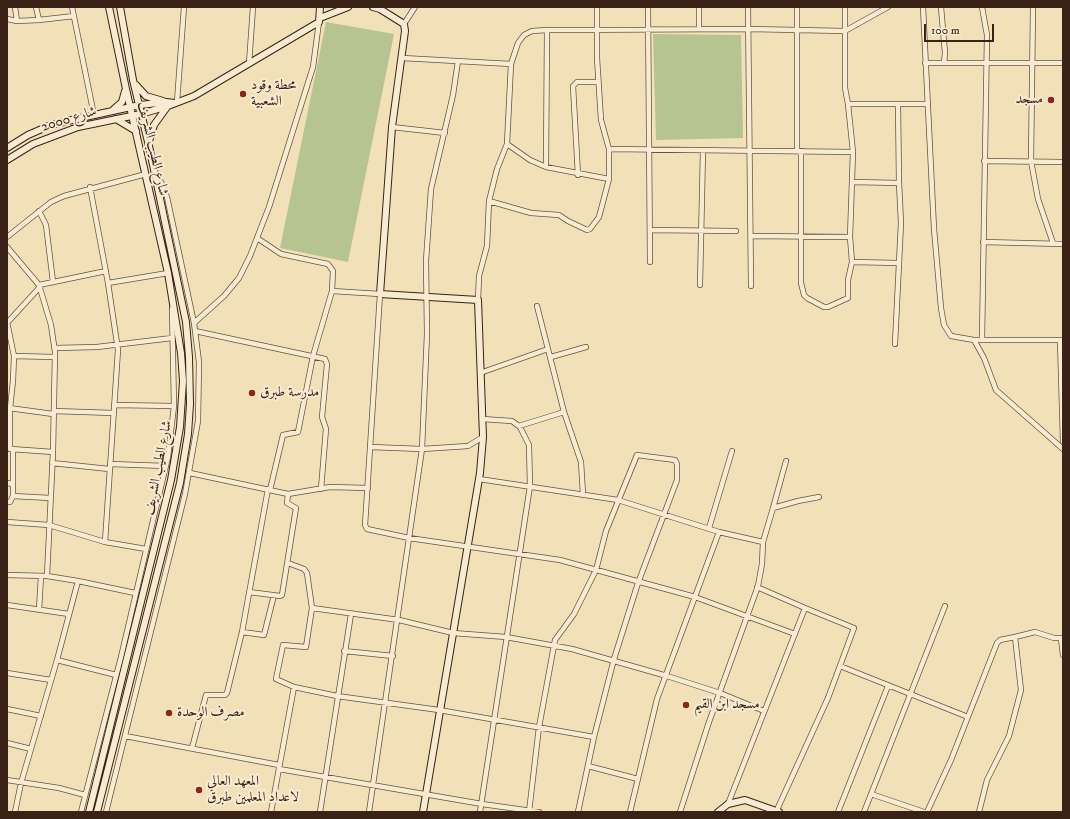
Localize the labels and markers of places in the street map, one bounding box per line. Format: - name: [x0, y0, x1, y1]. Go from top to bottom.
- place label: محطة وقود الشعبية: [251, 78, 296, 110]
- marker: محطة وقود الشعبية: [238, 89, 248, 99]
- place label: مسجد: [1016, 92, 1043, 108]
- marker: مسجد: [1046, 95, 1056, 105]
- place label: مدرسة طبرق: [260, 385, 319, 401]
- marker: مدرسة طبرق: [247, 388, 257, 398]
- place label: مسجد ابن القيم: [694, 697, 760, 713]
- marker: مسجد ابن القيم: [681, 700, 691, 710]
- place label: مصرف الوحدة: [177, 705, 245, 721]
- marker: مصرف الوحدة: [164, 708, 174, 718]
- place label: المعهد العالي لاعداد المعلمين طبرق: [207, 774, 299, 806]
- marker: المعهد العالي لاعداد المعلمين طبرق: [194, 785, 204, 795]

